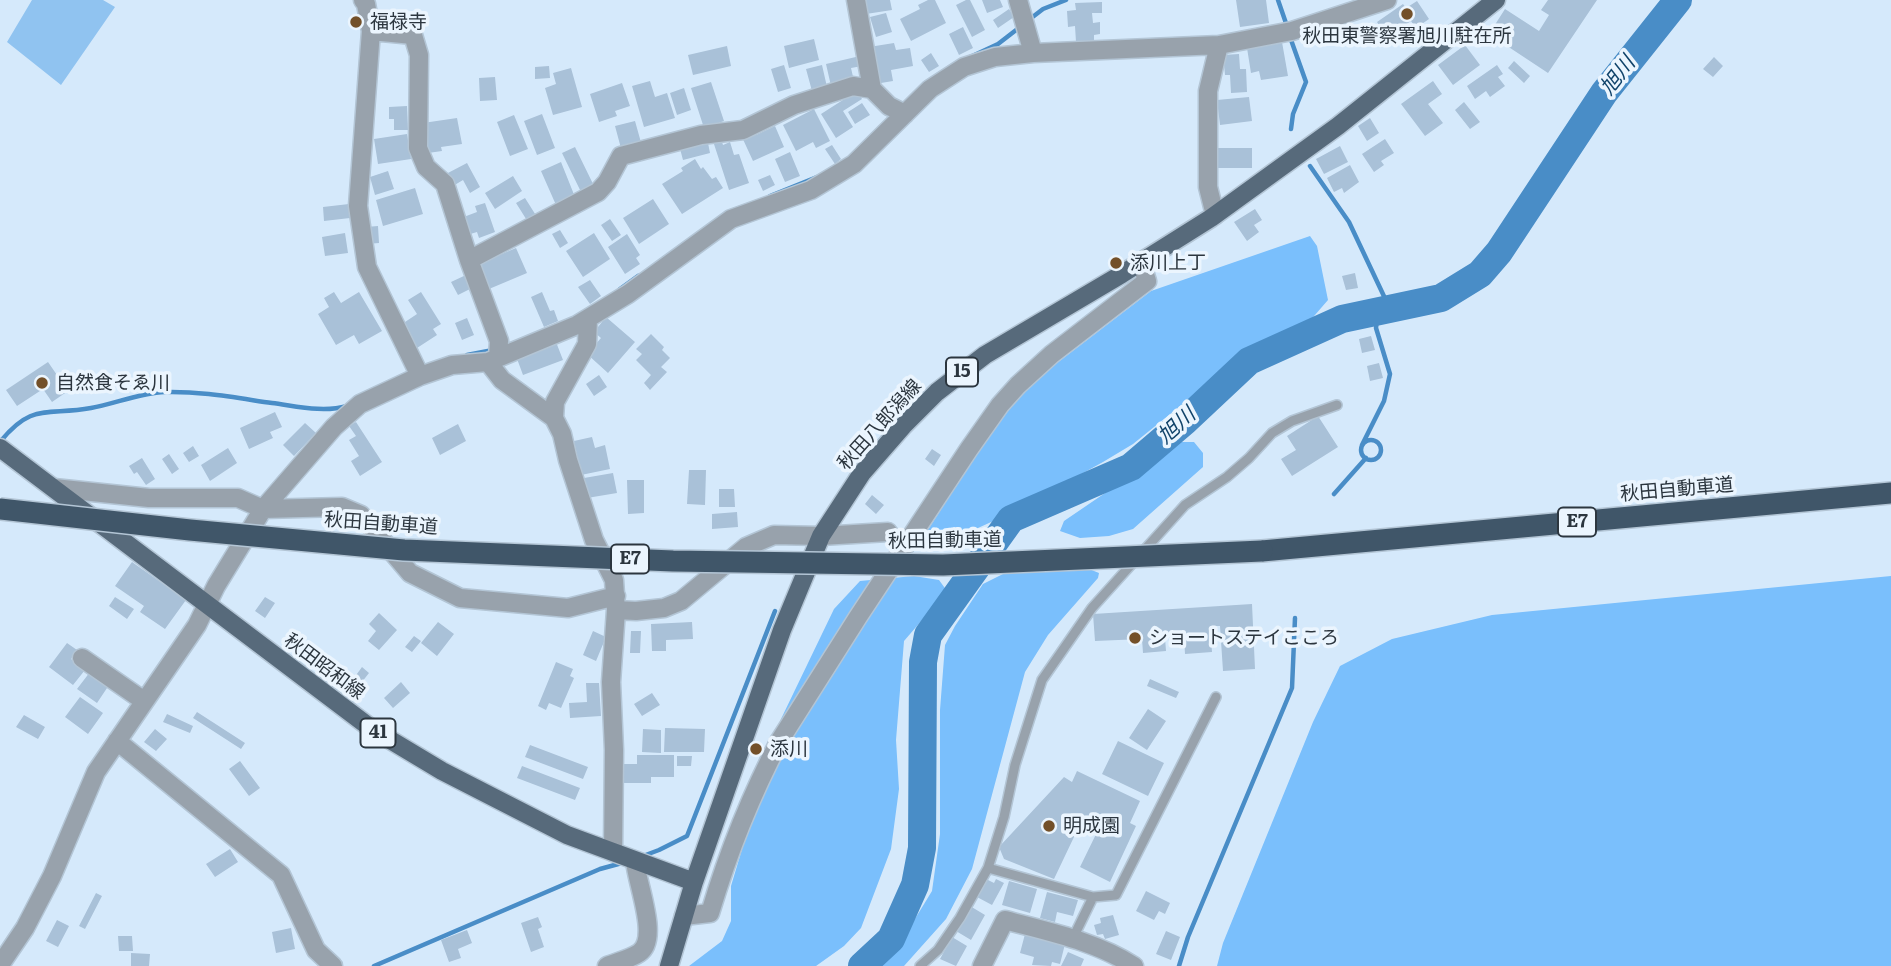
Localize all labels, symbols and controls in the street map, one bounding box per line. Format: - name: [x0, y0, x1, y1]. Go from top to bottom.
- marker: 秋田東警察署旭川駐在所: [1399, 6, 1415, 22]
- place label: 福禄寺: [370, 11, 427, 33]
- marker: 福禄寺: [348, 14, 364, 30]
- place label: 秋田東警察署旭川駐在所: [1303, 25, 1511, 47]
- water label: 旭川: [1595, 52, 1641, 100]
- place label: 添川上丁: [1130, 252, 1206, 274]
- marker: 添川上丁: [1108, 255, 1124, 271]
- road number: 15: [946, 358, 978, 386]
- place label: 自然食そゑ川: [56, 372, 170, 394]
- marker: 自然食そゑ川: [34, 375, 50, 391]
- street label: 秋田八郎潟線: [833, 375, 927, 475]
- water label: 旭川: [1153, 403, 1201, 449]
- street label: 秋田自動車道: [1619, 474, 1735, 506]
- road number: E7: [1558, 508, 1596, 536]
- street label: 秋田自動車道: [323, 509, 439, 539]
- street label: 秋田自動車道: [888, 529, 1002, 553]
- road number: E7: [611, 544, 649, 574]
- place label: ショートステイこころ: [1149, 627, 1339, 649]
- street label: 秋田昭和線: [279, 629, 369, 705]
- marker: ショートステイこころ: [1127, 630, 1143, 646]
- road number: 41: [360, 718, 396, 748]
- place label: 添川: [770, 738, 808, 760]
- marker: 添川: [748, 741, 764, 757]
- place label: 明成園: [1063, 815, 1120, 837]
- marker: 明成園: [1041, 818, 1057, 834]

